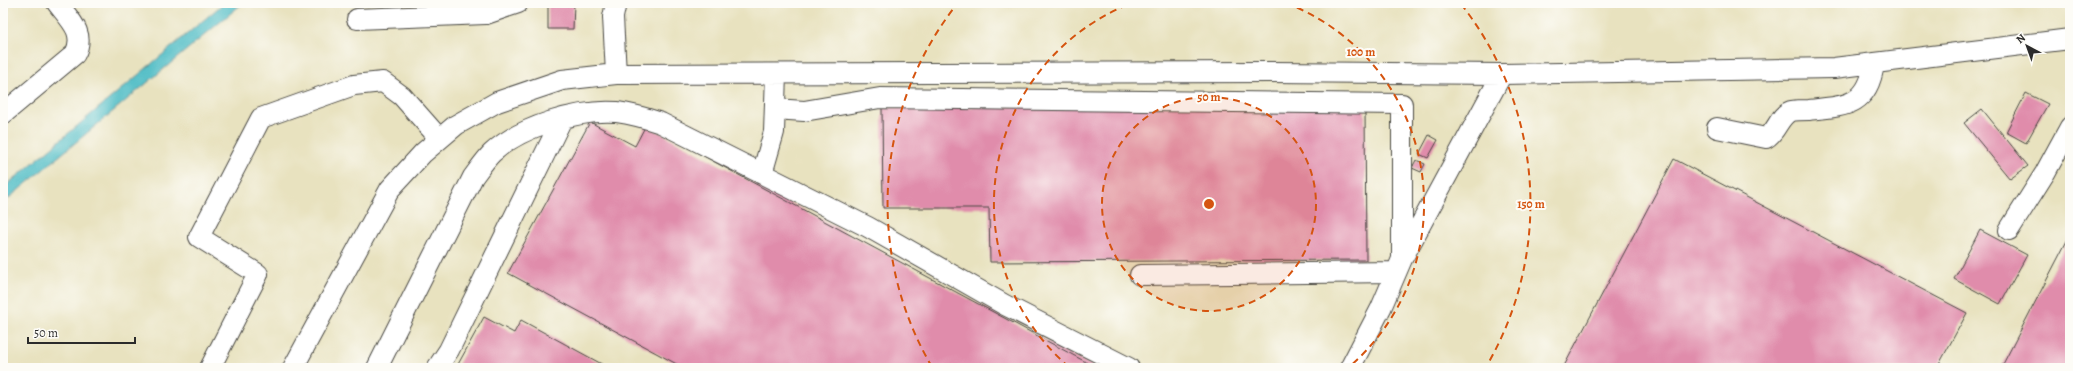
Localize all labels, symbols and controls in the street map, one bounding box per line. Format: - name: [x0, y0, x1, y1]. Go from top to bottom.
- north arrow: [2007, 26, 2047, 66]
- text: N: [2013, 31, 2029, 47]
- text: 100 m: [1347, 44, 1375, 60]
- text: 50 m: [1197, 89, 1221, 105]
- text: 150 m: [1517, 196, 1545, 212]
- centre of rings: [1202, 197, 1216, 211]
- scale bar: [28, 319, 135, 345]
- text: 50 m: [34, 325, 58, 341]

